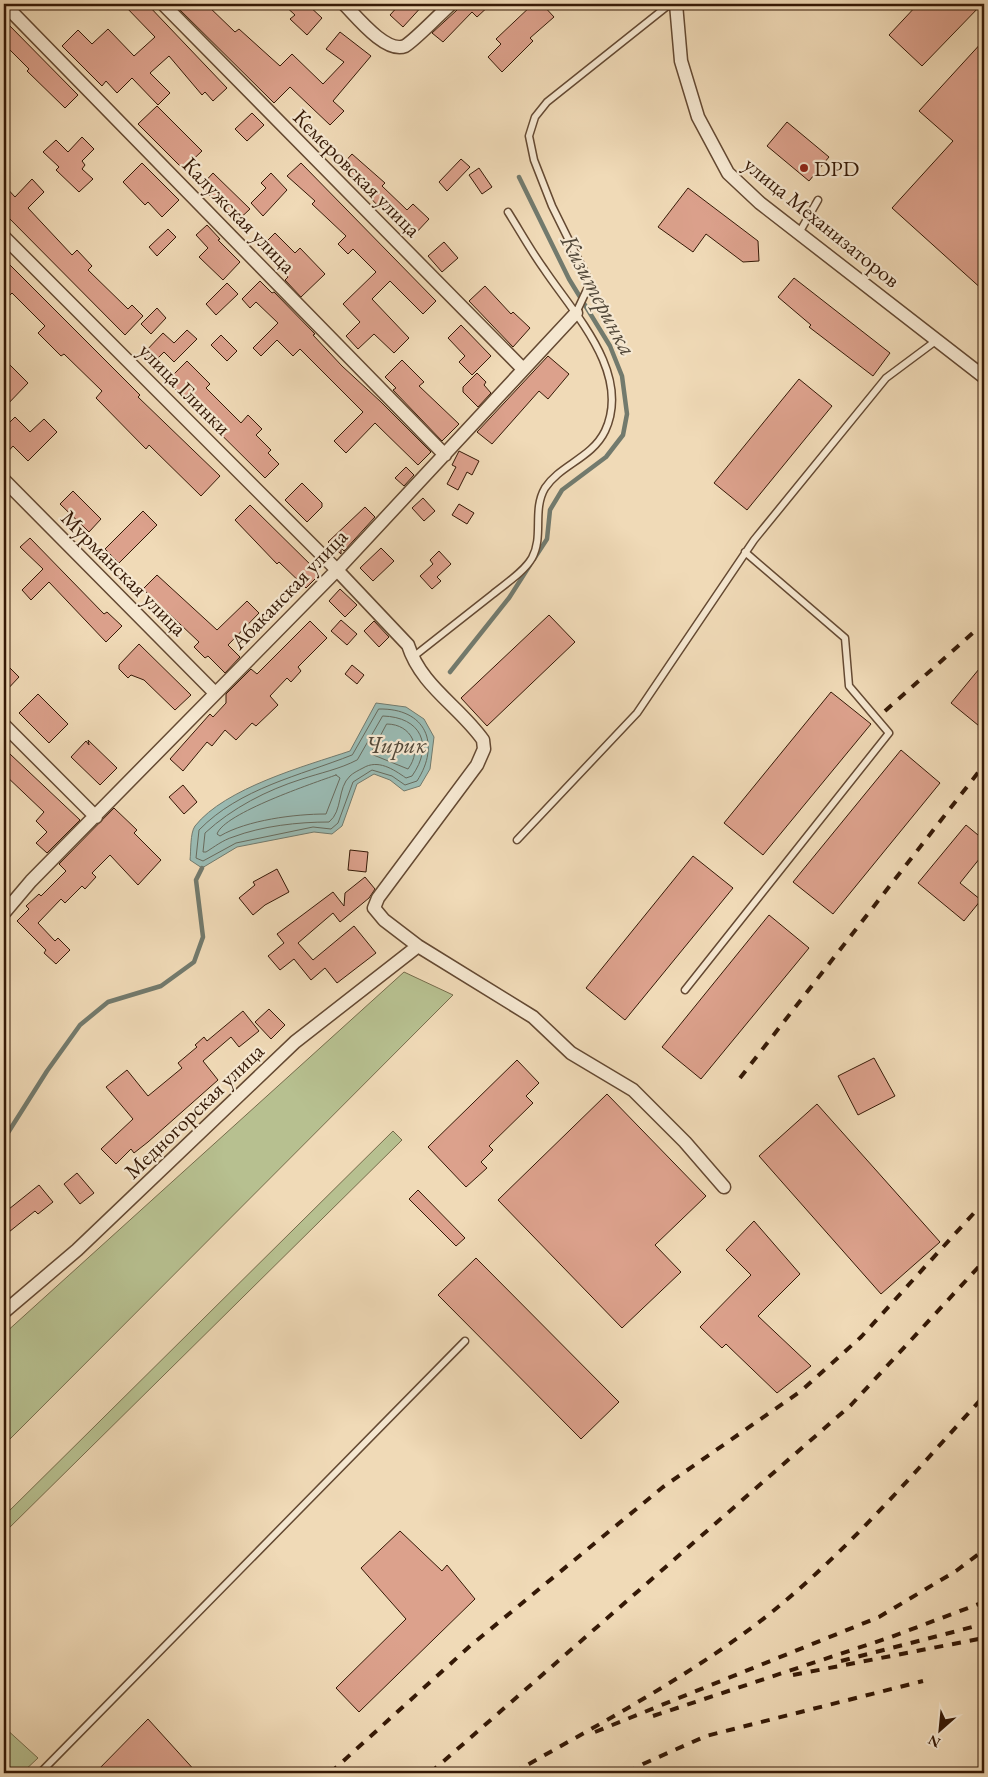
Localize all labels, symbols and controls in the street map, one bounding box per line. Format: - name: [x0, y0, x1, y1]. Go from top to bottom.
- street label: Кемеровская улица: [287, 103, 427, 243]
- street label: Калужская улица: [176, 150, 302, 280]
- street label: улица Механизаторов: [738, 150, 906, 294]
- place label: DPD: [814, 154, 859, 183]
- marker: DPD: [798, 162, 810, 174]
- water label: Кизитеринка: [554, 228, 644, 361]
- street label: улица Глинки: [132, 336, 238, 442]
- street label: Мурманская улица: [55, 504, 193, 642]
- street label: Абаканская улица: [223, 522, 354, 656]
- water label: Чирик: [365, 729, 427, 760]
- street label: Медногорская улица: [118, 1037, 270, 1185]
- north arrow: [916, 1704, 966, 1754]
- text: N: [924, 1731, 943, 1752]

